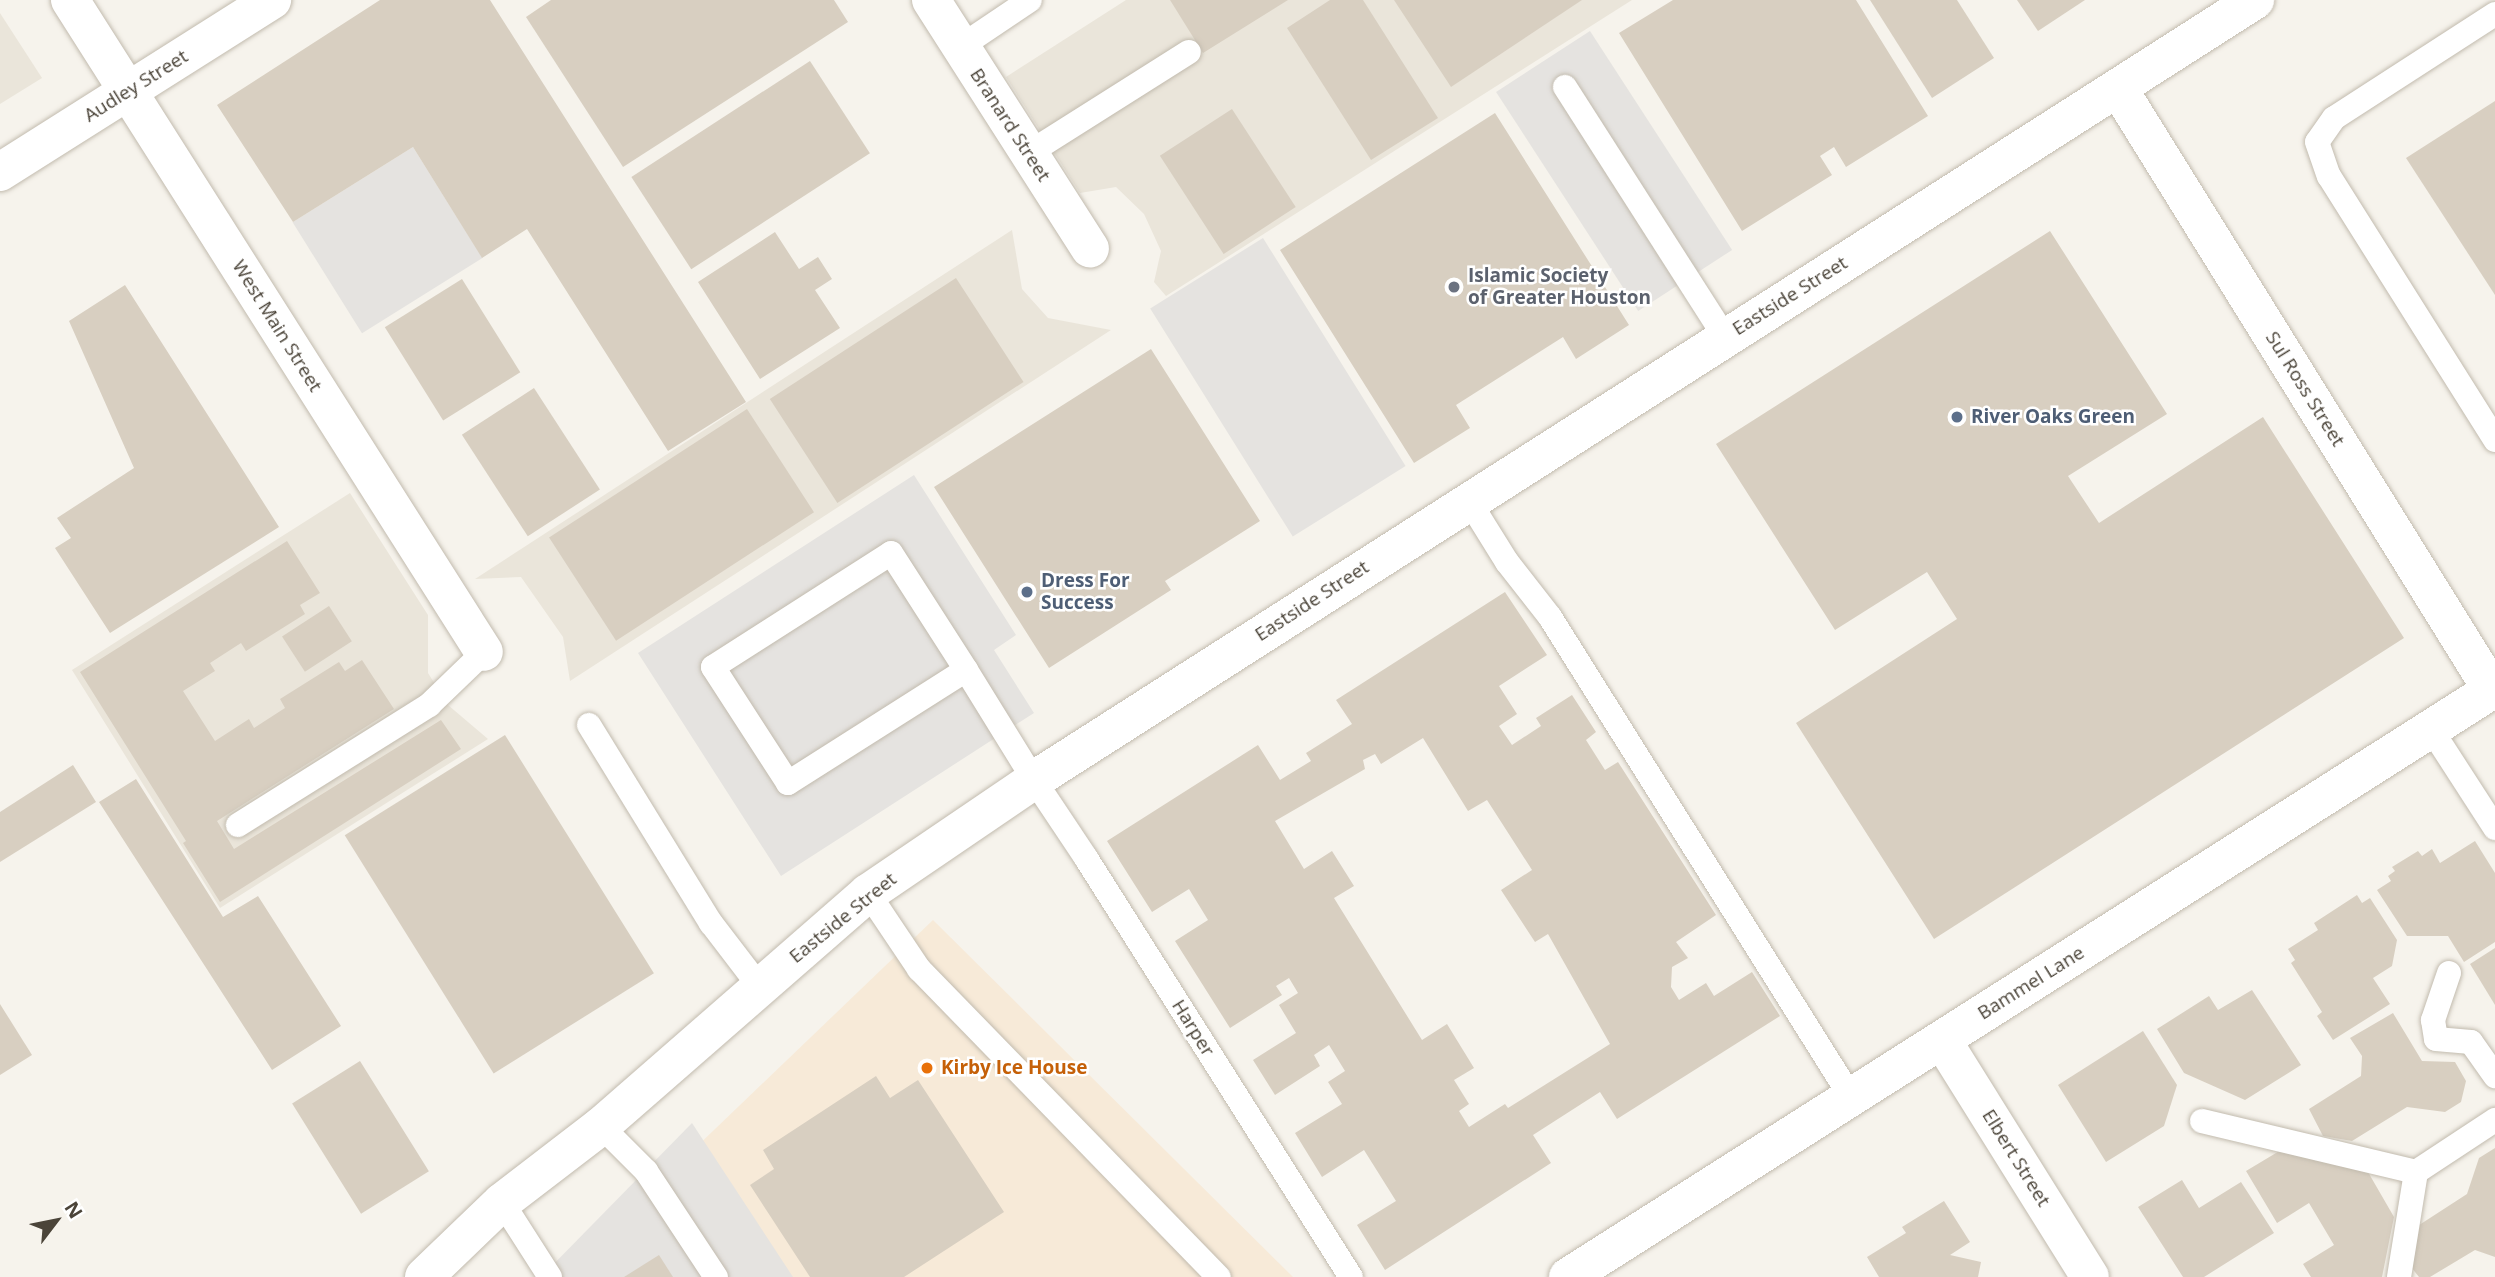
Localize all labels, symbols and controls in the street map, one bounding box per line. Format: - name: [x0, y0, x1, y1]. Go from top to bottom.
- street label: Audley Street: [80, 45, 192, 127]
- street label: Branard Street: [965, 64, 1055, 186]
- street label: Eastside Street: [1728, 252, 1852, 340]
- street label: West Main Street: [227, 256, 327, 396]
- place label: Islamic Society of Greater Houston: [1468, 265, 1651, 309]
- marker: Islamic Society of Greater Houston: [1446, 279, 1462, 295]
- street label: Sul Ross Street: [2261, 327, 2349, 451]
- place label: River Oaks Green: [1971, 406, 2135, 428]
- marker: River Oaks Green: [1949, 409, 1965, 425]
- street label: Eastside Street: [1251, 556, 1373, 646]
- place label: Dress For Success: [1041, 570, 1130, 614]
- marker: Dress For Success: [1019, 584, 1035, 600]
- street label: Eastside Street: [785, 868, 901, 968]
- street label: Bammel Lane: [1974, 941, 2088, 1025]
- street label: Harper: [1167, 996, 1219, 1060]
- place label: Kirby Ice House: [941, 1057, 1087, 1079]
- marker: Kirby Ice House: [919, 1060, 935, 1076]
- street label: Elbert Street: [1977, 1105, 2055, 1211]
- north arrow: [21, 1186, 91, 1256]
- text: N: [59, 1196, 89, 1223]

